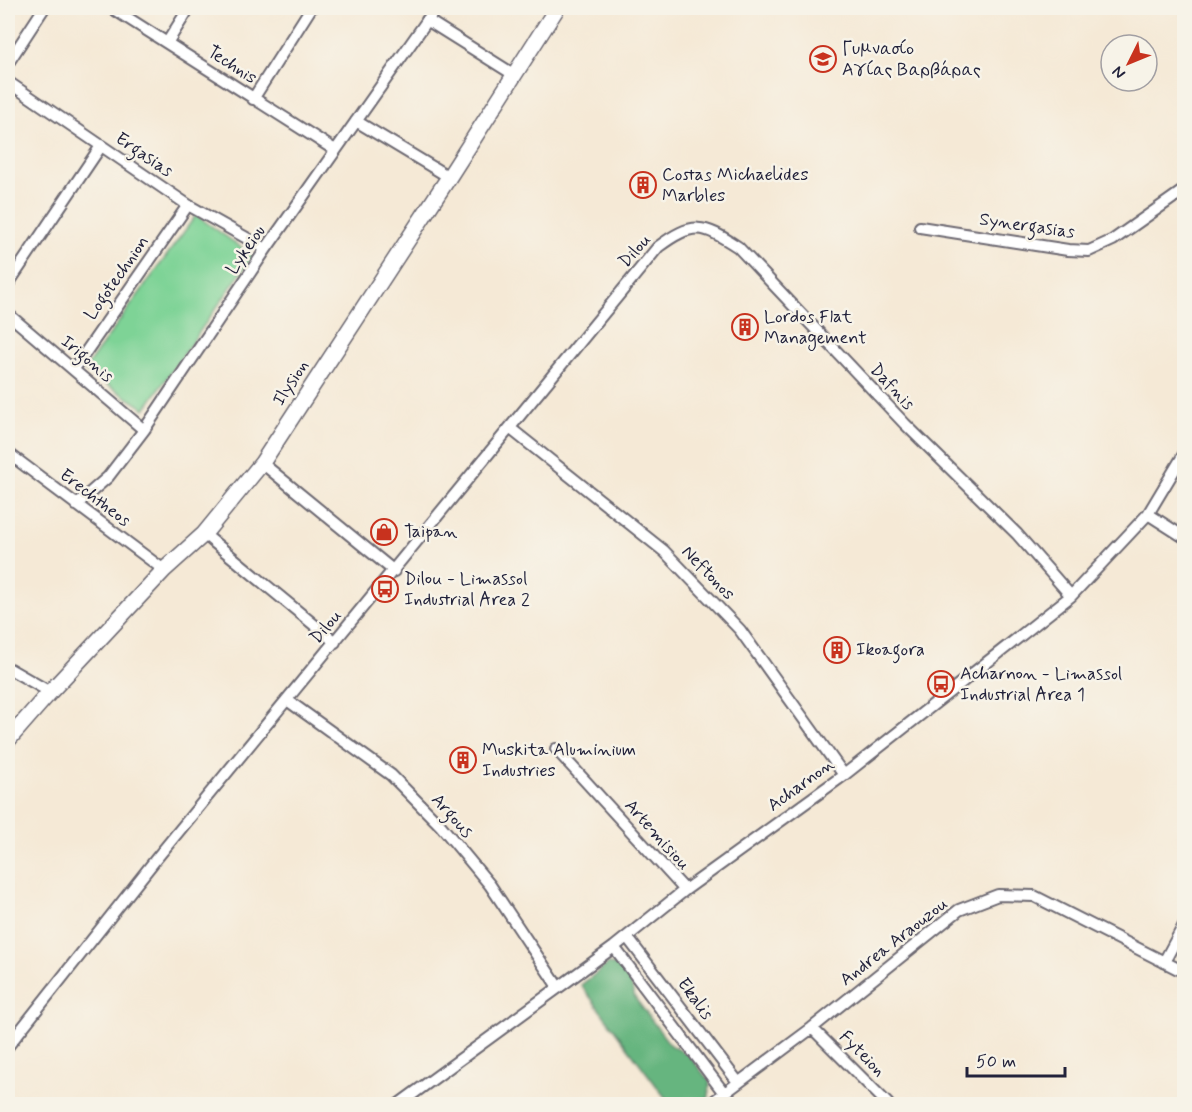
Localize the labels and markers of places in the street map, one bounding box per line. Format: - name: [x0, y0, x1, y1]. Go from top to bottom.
- place label: Γυμνασίο Αγίας Βαρβάρας: [842, 37, 981, 82]
- school or university icon: Γυμνασίο Αγίας Βαρβάρας: [808, 44, 838, 74]
- place label: Costas Michaelides Marbles: [662, 163, 808, 208]
- building icon: Costas Michaelides Marbles: [628, 170, 658, 200]
- place label: Lordos Flat Management: [764, 305, 867, 351]
- building icon: Lordos Flat Management: [730, 312, 760, 342]
- shop icon: Taipan: [369, 517, 399, 547]
- place label: Taipan: [404, 520, 457, 544]
- place label: Dilou - Limassol Industrial Area 2: [404, 567, 530, 612]
- bus stop icon: Dilou - Limassol Industrial Area 2: [370, 574, 400, 604]
- building icon: Ikoagora: [822, 635, 852, 665]
- place label: Ikoagora: [856, 638, 925, 664]
- place label: Acharnon - Limassol Industrial Area 1: [960, 662, 1122, 707]
- bus stop icon: Acharnon - Limassol Industrial Area 1: [926, 669, 956, 699]
- place label: Muskita Aluminium Industries: [482, 738, 636, 783]
- building icon: Muskita Aluminium Industries: [448, 745, 478, 775]

